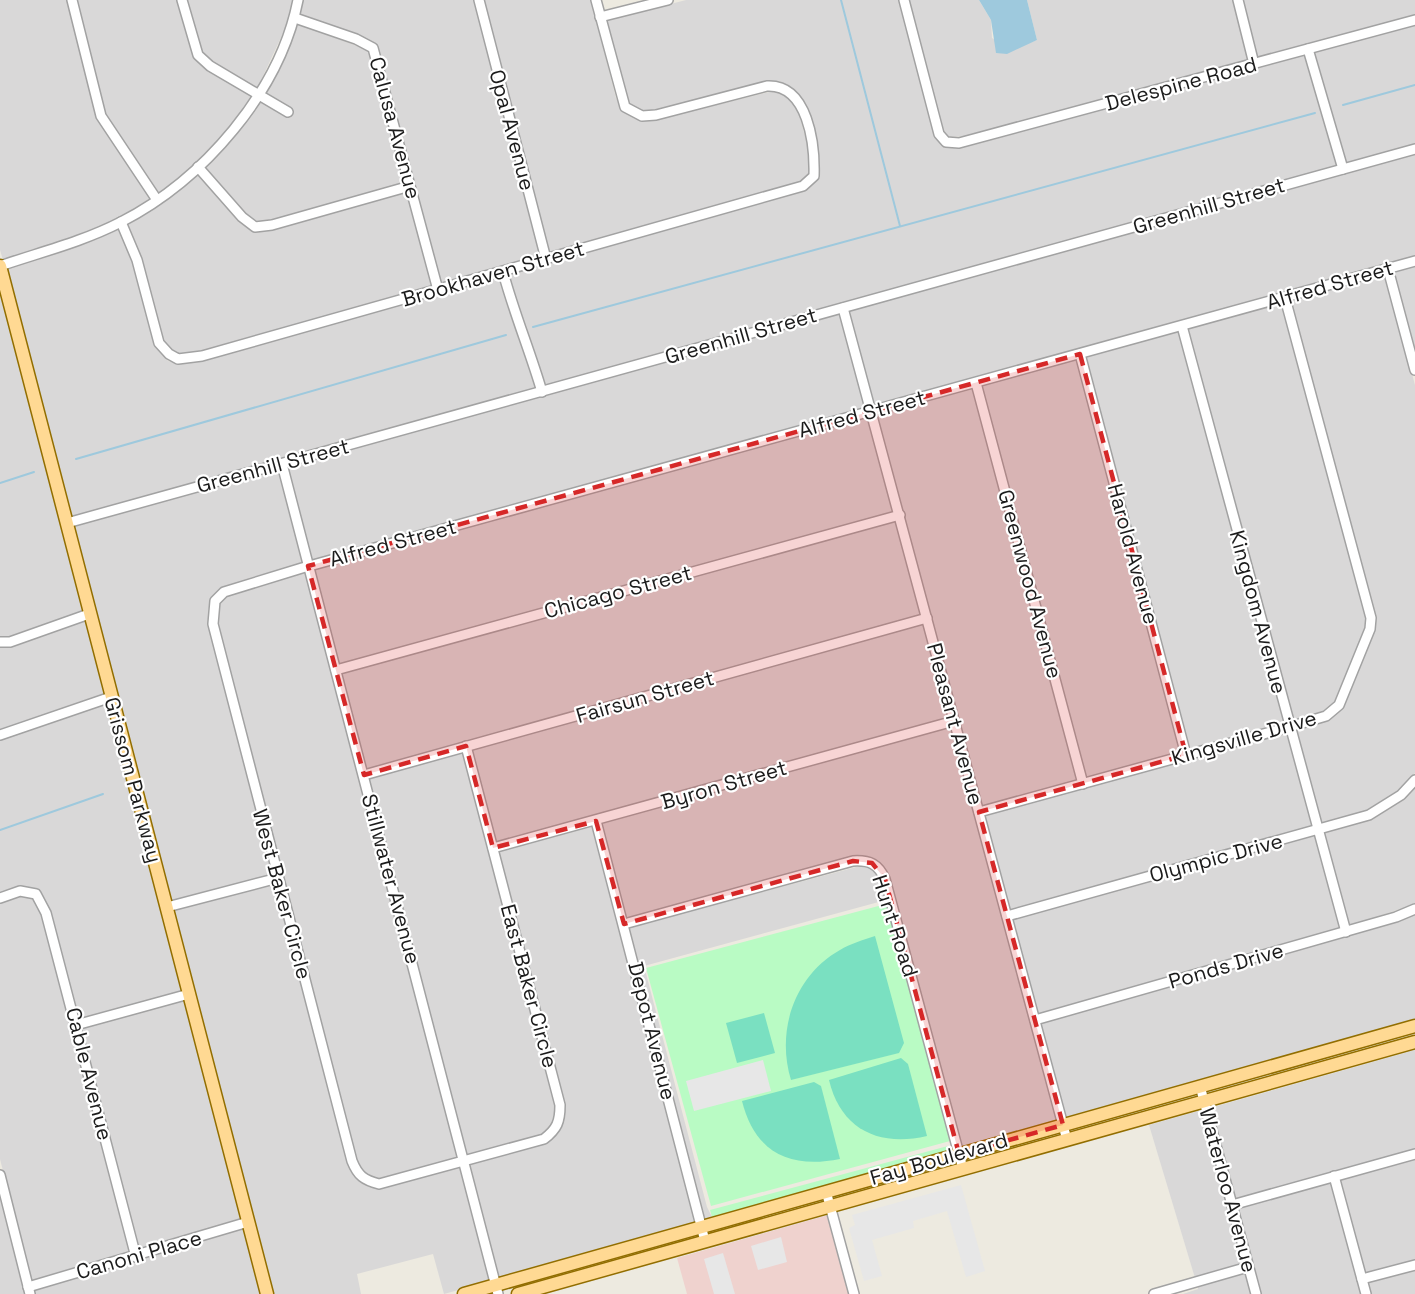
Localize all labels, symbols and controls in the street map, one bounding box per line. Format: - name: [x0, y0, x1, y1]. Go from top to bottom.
- street label: Delespine Road: [1102, 50, 1260, 117]
- street label: Calusa Avenue: [364, 54, 427, 202]
- street label: Opal Avenue: [483, 66, 542, 193]
- street label: Greenhill Street: [1130, 171, 1288, 240]
- street label: Brookhaven Street: [398, 235, 587, 313]
- street label: Alfred Street: [1263, 254, 1396, 316]
- street label: Greenhill Street: [662, 301, 820, 370]
- street label: Alfred Street: [795, 384, 929, 443]
- street label: Greenhill Street: [194, 432, 352, 499]
- street label: Harold Avenue: [1102, 481, 1165, 627]
- street label: Greenwood Avenue: [992, 486, 1069, 681]
- street label: Alfred Street: [326, 513, 460, 572]
- street label: Kingdom Avenue: [1224, 527, 1293, 697]
- street label: Chicago Street: [541, 559, 695, 624]
- street label: Pleasant Avenue: [921, 640, 990, 808]
- street label: Fairsun Street: [573, 664, 717, 729]
- street label: Grissom Parkway: [98, 694, 169, 866]
- street label: Kingsville Drive: [1168, 704, 1320, 771]
- street label: Byron Street: [658, 754, 790, 815]
- street label: Stillwater Avenue: [356, 791, 427, 967]
- street label: West Baker Circle: [247, 806, 318, 982]
- street label: Olympic Drive: [1146, 827, 1286, 888]
- street label: Hunt Road: [866, 871, 925, 980]
- street label: East Baker Circle: [495, 901, 564, 1071]
- street label: Ponds Drive: [1165, 936, 1287, 995]
- street label: Depot Avenue: [622, 959, 683, 1103]
- street label: Cable Avenue: [60, 1005, 119, 1143]
- street label: Waterloo Avenue: [1193, 1104, 1263, 1275]
- street label: Fay Boulevard: [867, 1126, 1011, 1191]
- street label: Canoni Place: [73, 1224, 205, 1285]

